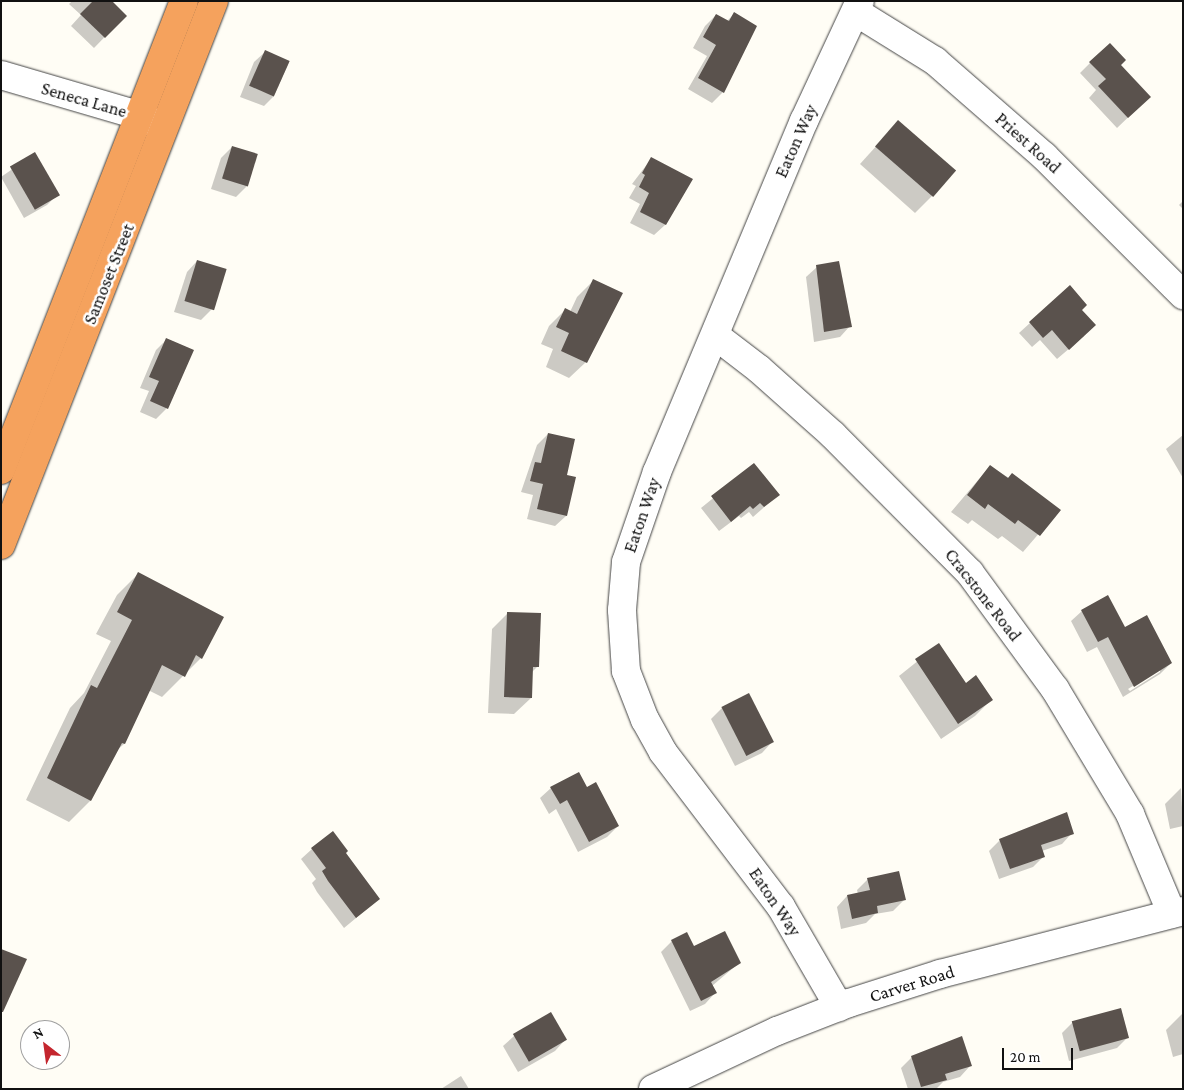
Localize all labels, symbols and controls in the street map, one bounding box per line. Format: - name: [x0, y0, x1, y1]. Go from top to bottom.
- street label: Seneca Lane: [39, 77, 129, 123]
- street label: Eaton Way: [770, 101, 822, 181]
- street label: Priest Road: [991, 108, 1065, 178]
- street label: Samoset Street: [79, 221, 139, 327]
- street label: Eaton Way: [619, 475, 665, 555]
- street label: Cracstone Road: [940, 544, 1026, 646]
- street label: Eaton Way: [744, 864, 806, 940]
- street label: Carver Road: [867, 961, 957, 1007]
- north arrow: [20, 1020, 70, 1070]
- text: N: [30, 1024, 46, 1042]
- scale bar: [1004, 1038, 1075, 1070]
- text: 20 m: [1010, 1049, 1041, 1065]

